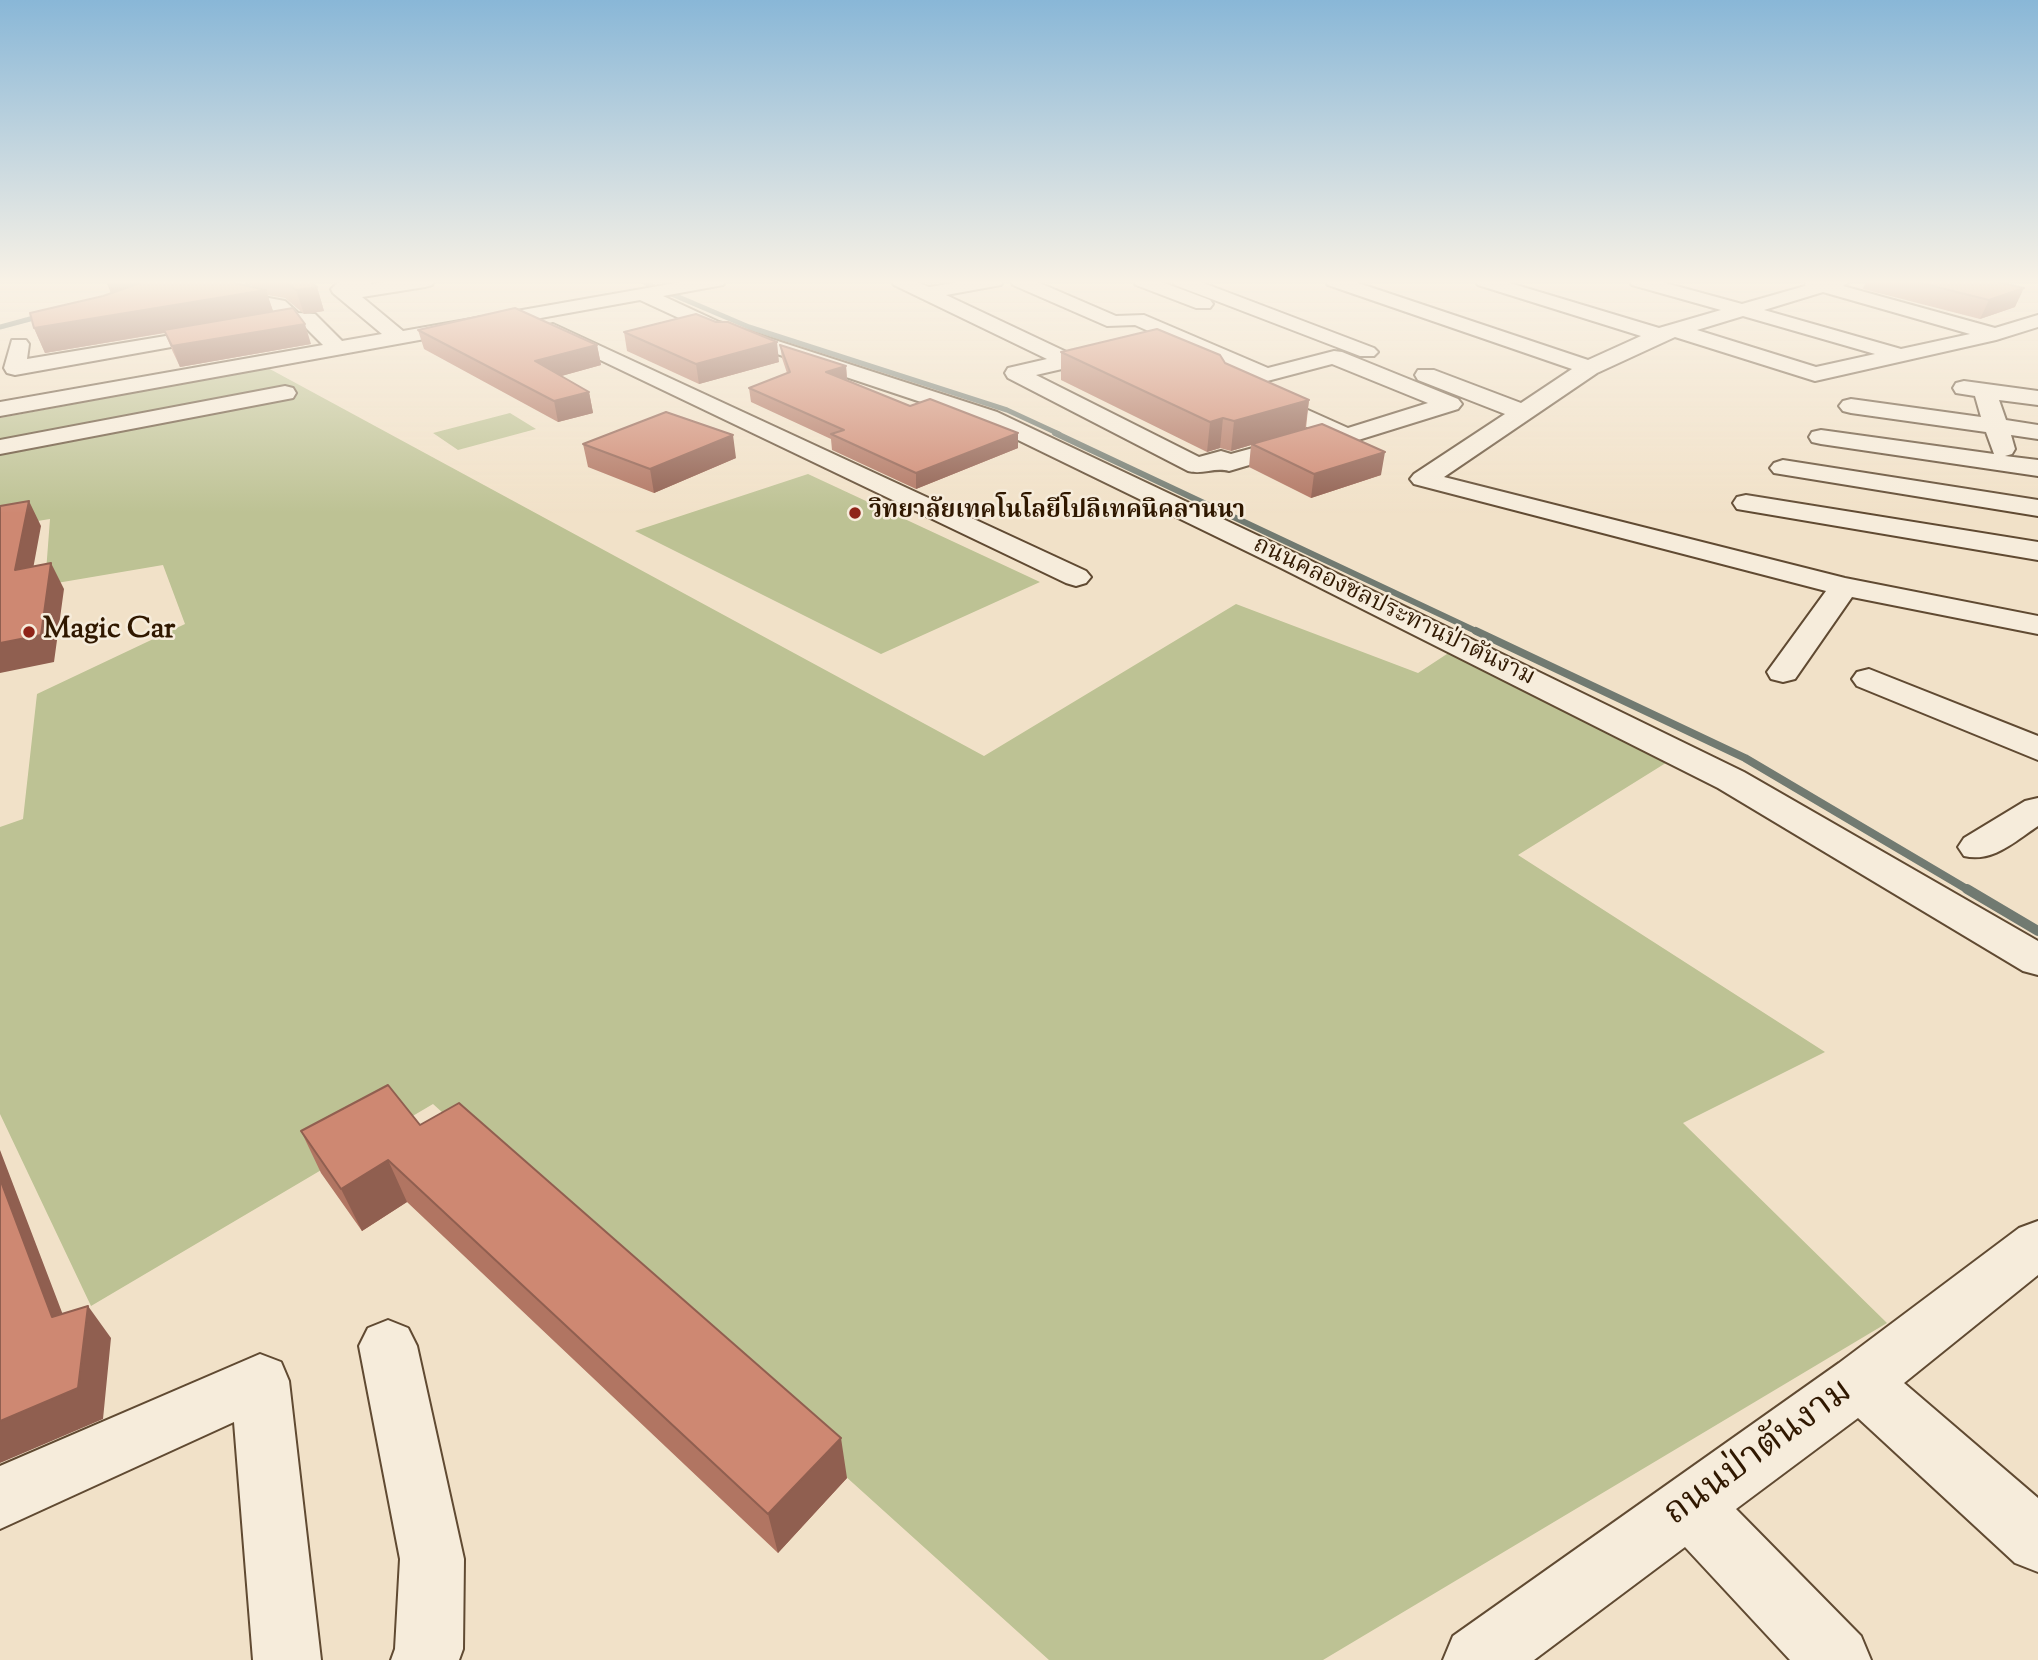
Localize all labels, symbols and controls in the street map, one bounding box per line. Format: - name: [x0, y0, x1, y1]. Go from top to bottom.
- place label: วิทยาลัยเทคโนโลยีโปลิเทคนิคลานนา: [869, 499, 1245, 527]
- marker: วิทยาลัยเทคโนโลยีโปลิเทคนิคลานนา: [847, 505, 863, 521]
- street label: ถนนคลองชลประทานป่าตันงาม: [1247, 532, 1539, 694]
- place label: Magic Car: [43, 614, 175, 650]
- marker: Magic Car: [21, 624, 37, 640]
- street label: ถนนป่าตันงาม: [1657, 1372, 1863, 1538]

